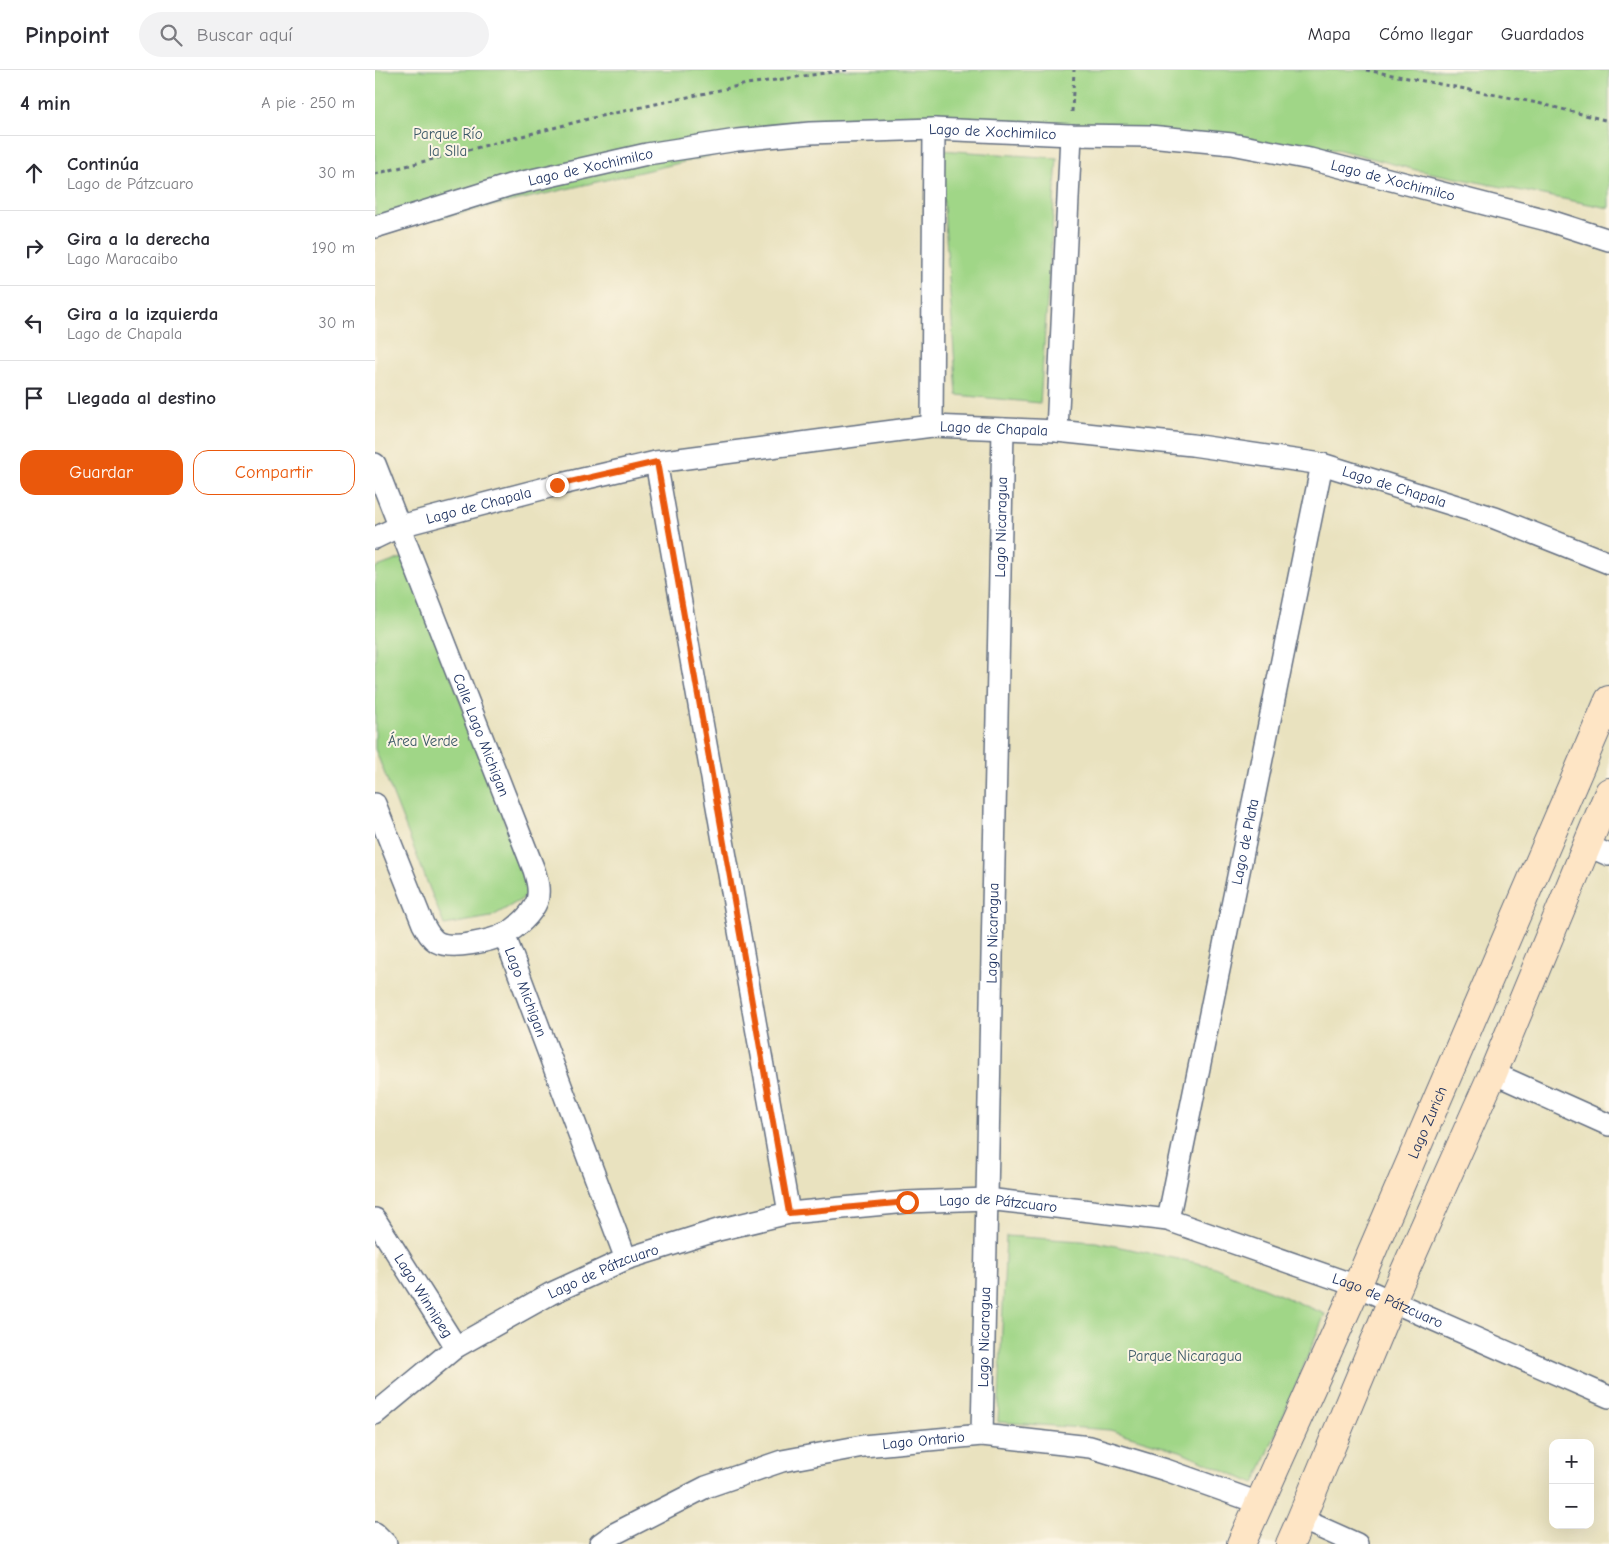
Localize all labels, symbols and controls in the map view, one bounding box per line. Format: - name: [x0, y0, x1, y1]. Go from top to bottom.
- search box: [139, 12, 489, 57]
- text: Pinpoint: [25, 21, 109, 49]
- icon: search: [157, 21, 185, 49]
- text: Buscar aquí: [197, 24, 293, 46]
- text: Mapa: [1308, 24, 1351, 45]
- text: Cómo llegar: [1379, 24, 1473, 45]
- text: Guardados: [1501, 24, 1584, 45]
- text: 4 min: [20, 91, 71, 115]
- text: A pie · 250 m: [261, 94, 355, 112]
- street label: Lago de Xochimilco: [929, 120, 1057, 143]
- park label: Parque Río la Slla: [413, 125, 483, 160]
- street label: Lago de Xochimilco: [526, 144, 654, 190]
- text: Continúa: [67, 153, 139, 175]
- street label: Lago de Xochimilco: [1329, 156, 1457, 205]
- icon: ahead: [20, 159, 48, 187]
- text: 30 m: [319, 164, 355, 182]
- text: Lago de Pátzcuaro: [67, 175, 194, 193]
- text: Gira a la derecha: [67, 228, 210, 250]
- icon: right: [20, 234, 48, 262]
- text: 190 m: [312, 239, 355, 257]
- text: Lago Maracaibo: [67, 250, 178, 268]
- text: Gira a la izquierda: [67, 303, 218, 325]
- icon: left: [20, 309, 48, 337]
- text: 30 m: [319, 314, 355, 332]
- text: Lago de Chapala: [67, 325, 182, 343]
- icon: arrive: [20, 384, 48, 412]
- text: Llegada al destino: [67, 387, 216, 409]
- street label: Lago de Chapala: [940, 417, 1048, 440]
- button: Guardar: [20, 450, 183, 495]
- button: Compartir: [193, 450, 355, 495]
- street label: Lago de Chapala: [1340, 462, 1449, 511]
- route end: [546, 474, 569, 497]
- street label: Lago Nicaragua: [991, 477, 1011, 578]
- street label: Lago de Chapala: [424, 483, 533, 528]
- street label: Calle Lago Michigan: [449, 671, 513, 799]
- park label: Área Verde: [388, 731, 459, 750]
- street label: Lago de Plata: [1228, 797, 1263, 886]
- street label: Lago Nicaragua: [982, 882, 1003, 984]
- street label: Lago Michigan: [501, 945, 551, 1039]
- street label: Lago Zurich: [1404, 1083, 1451, 1161]
- street label: Lago de Pátzcuaro: [939, 1190, 1058, 1216]
- route start: [896, 1191, 919, 1214]
- street label: Lago de Pátzcuaro: [545, 1240, 661, 1303]
- street label: Lago Winnipeg: [390, 1251, 457, 1341]
- street label: Lago de Pátzcuaro: [1330, 1269, 1446, 1332]
- street label: Lago Nicaragua: [974, 1286, 994, 1388]
- park label: Parque Nicaragua: [1128, 1347, 1242, 1365]
- street label: Lago Ontario: [881, 1428, 966, 1453]
- map controls: [1549, 1439, 1594, 1529]
- button: +: [1549, 1439, 1594, 1484]
- button: −: [1549, 1484, 1594, 1529]

